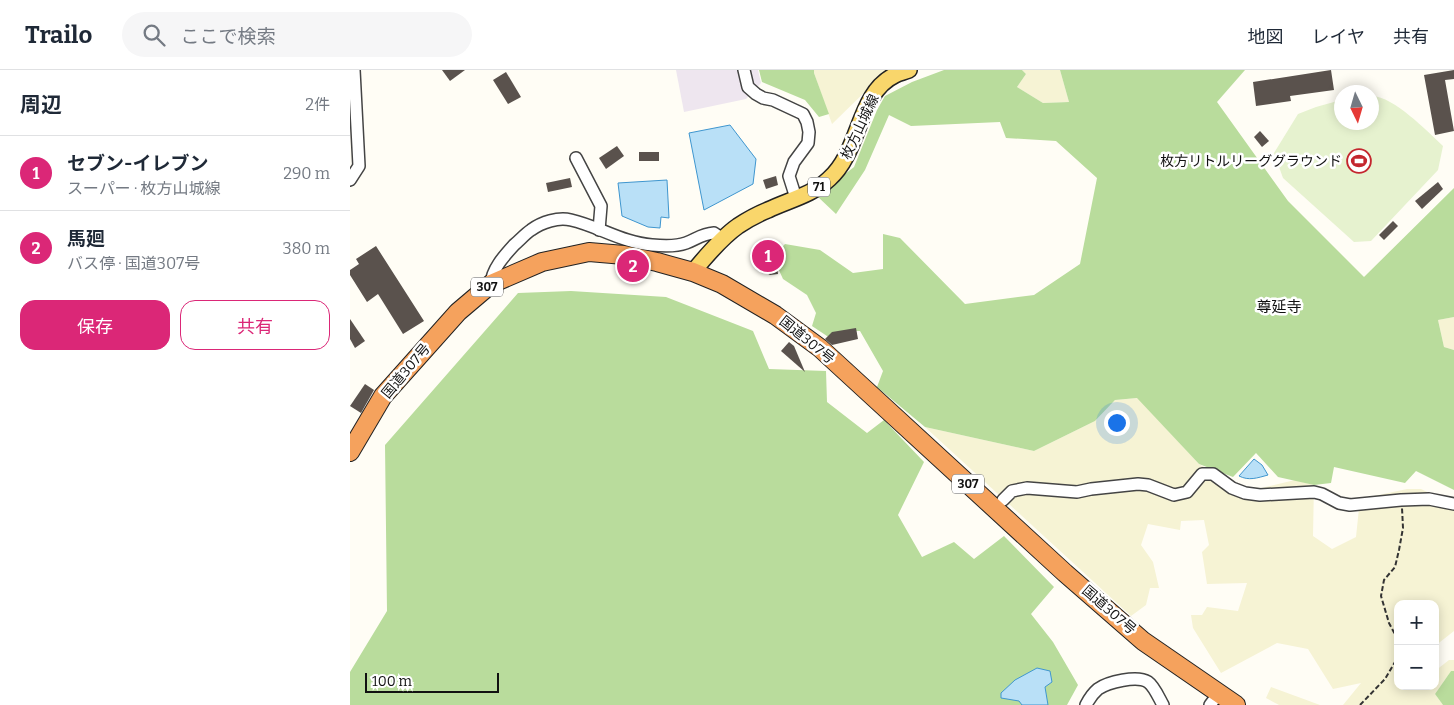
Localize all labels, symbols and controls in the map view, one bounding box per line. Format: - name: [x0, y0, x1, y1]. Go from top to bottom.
- search box: [122, 12, 472, 57]
- text: Trailo: [25, 21, 92, 49]
- icon: search: [140, 21, 168, 49]
- text: ここで検索: [180, 25, 275, 48]
- text: 地図: [1248, 26, 1284, 48]
- text: レイヤ: [1312, 26, 1365, 48]
- text: 共有: [1393, 26, 1429, 48]
- north arrow: [1334, 85, 1379, 130]
- text: 周辺: [20, 92, 62, 118]
- street label: 枚方山城線: [838, 92, 882, 162]
- text: 2件: [305, 95, 330, 114]
- sports icon: 枚方リトルリーググラウンド: [1346, 148, 1372, 174]
- text: セブン-イレブン: [67, 152, 208, 175]
- place label: 枚方リトルリーググラウンド: [1160, 153, 1342, 170]
- text: 1: [33, 164, 39, 183]
- text: 290 m: [283, 164, 330, 183]
- road number: 71: [808, 178, 830, 196]
- text: スーパー · 枚方山城線: [67, 179, 221, 198]
- text: 馬廻: [67, 227, 105, 250]
- pin: 1: [752, 237, 784, 275]
- text: 2: [31, 239, 41, 258]
- text: 380 m: [283, 239, 330, 258]
- pin: 2: [617, 247, 649, 285]
- text: バス停 · 国道307号: [67, 254, 200, 273]
- road number: 307: [471, 278, 503, 296]
- district label: 尊延寺: [1256, 298, 1302, 316]
- button: 保存: [20, 300, 170, 350]
- button: 共有: [180, 300, 330, 350]
- street label: 国道307号: [776, 313, 838, 367]
- street label: 国道307号: [378, 340, 434, 402]
- your location: [1104, 410, 1130, 436]
- road number: 307: [952, 474, 984, 494]
- street label: 国道307号: [1079, 582, 1139, 638]
- map controls: [1394, 600, 1439, 690]
- button: +: [1394, 600, 1439, 645]
- button: −: [1394, 645, 1439, 690]
- scale bar: [365, 670, 499, 693]
- text: 100 m: [372, 673, 412, 690]

